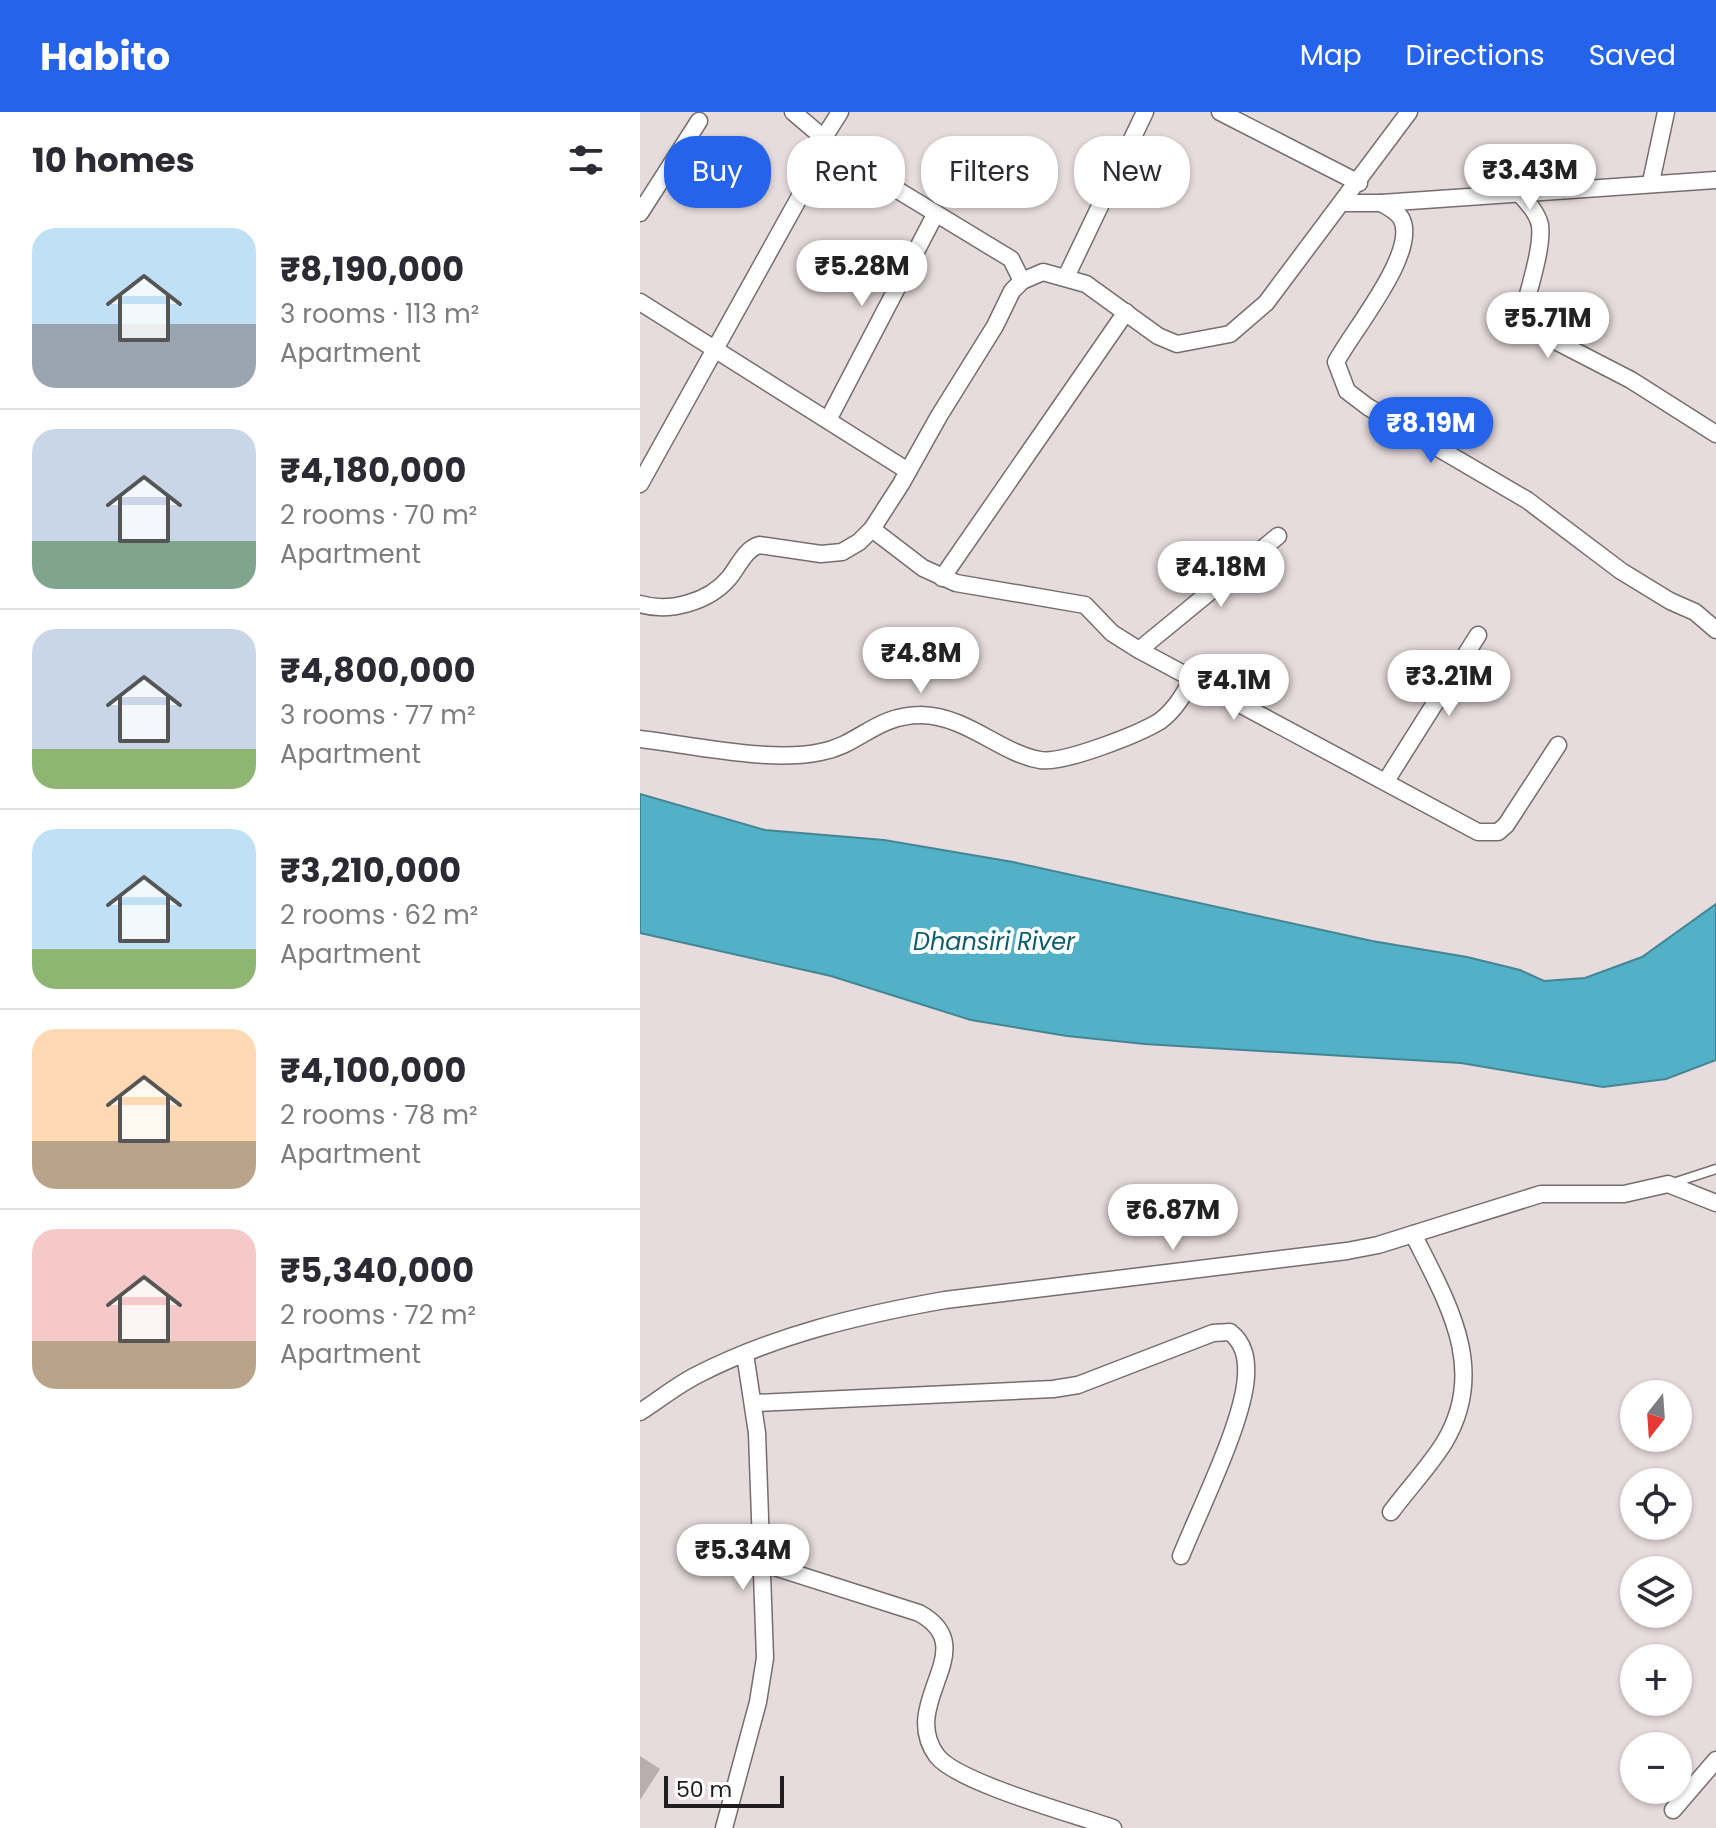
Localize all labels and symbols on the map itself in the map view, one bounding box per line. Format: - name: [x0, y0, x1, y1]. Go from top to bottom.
- pin: ₹3.43M: [1465, 144, 1595, 212]
- pin: ₹5.28M: [797, 240, 927, 308]
- pin: ₹5.71M: [1483, 292, 1613, 360]
- pin: ₹8.19M: [1366, 397, 1496, 465]
- pin: ₹4.18M: [1156, 541, 1286, 609]
- pin: ₹4.8M: [865, 627, 977, 695]
- pin: ₹3.21M: [1384, 650, 1514, 718]
- pin: ₹4.1M: [1178, 654, 1290, 722]
- water label: Dhansiri River: [913, 925, 1076, 958]
- pin: ₹6.87M: [1108, 1184, 1238, 1252]
- north arrow: [1620, 1380, 1692, 1452]
- pin: ₹5.34M: [678, 1524, 808, 1592]
- scale bar: [664, 1772, 784, 1808]

